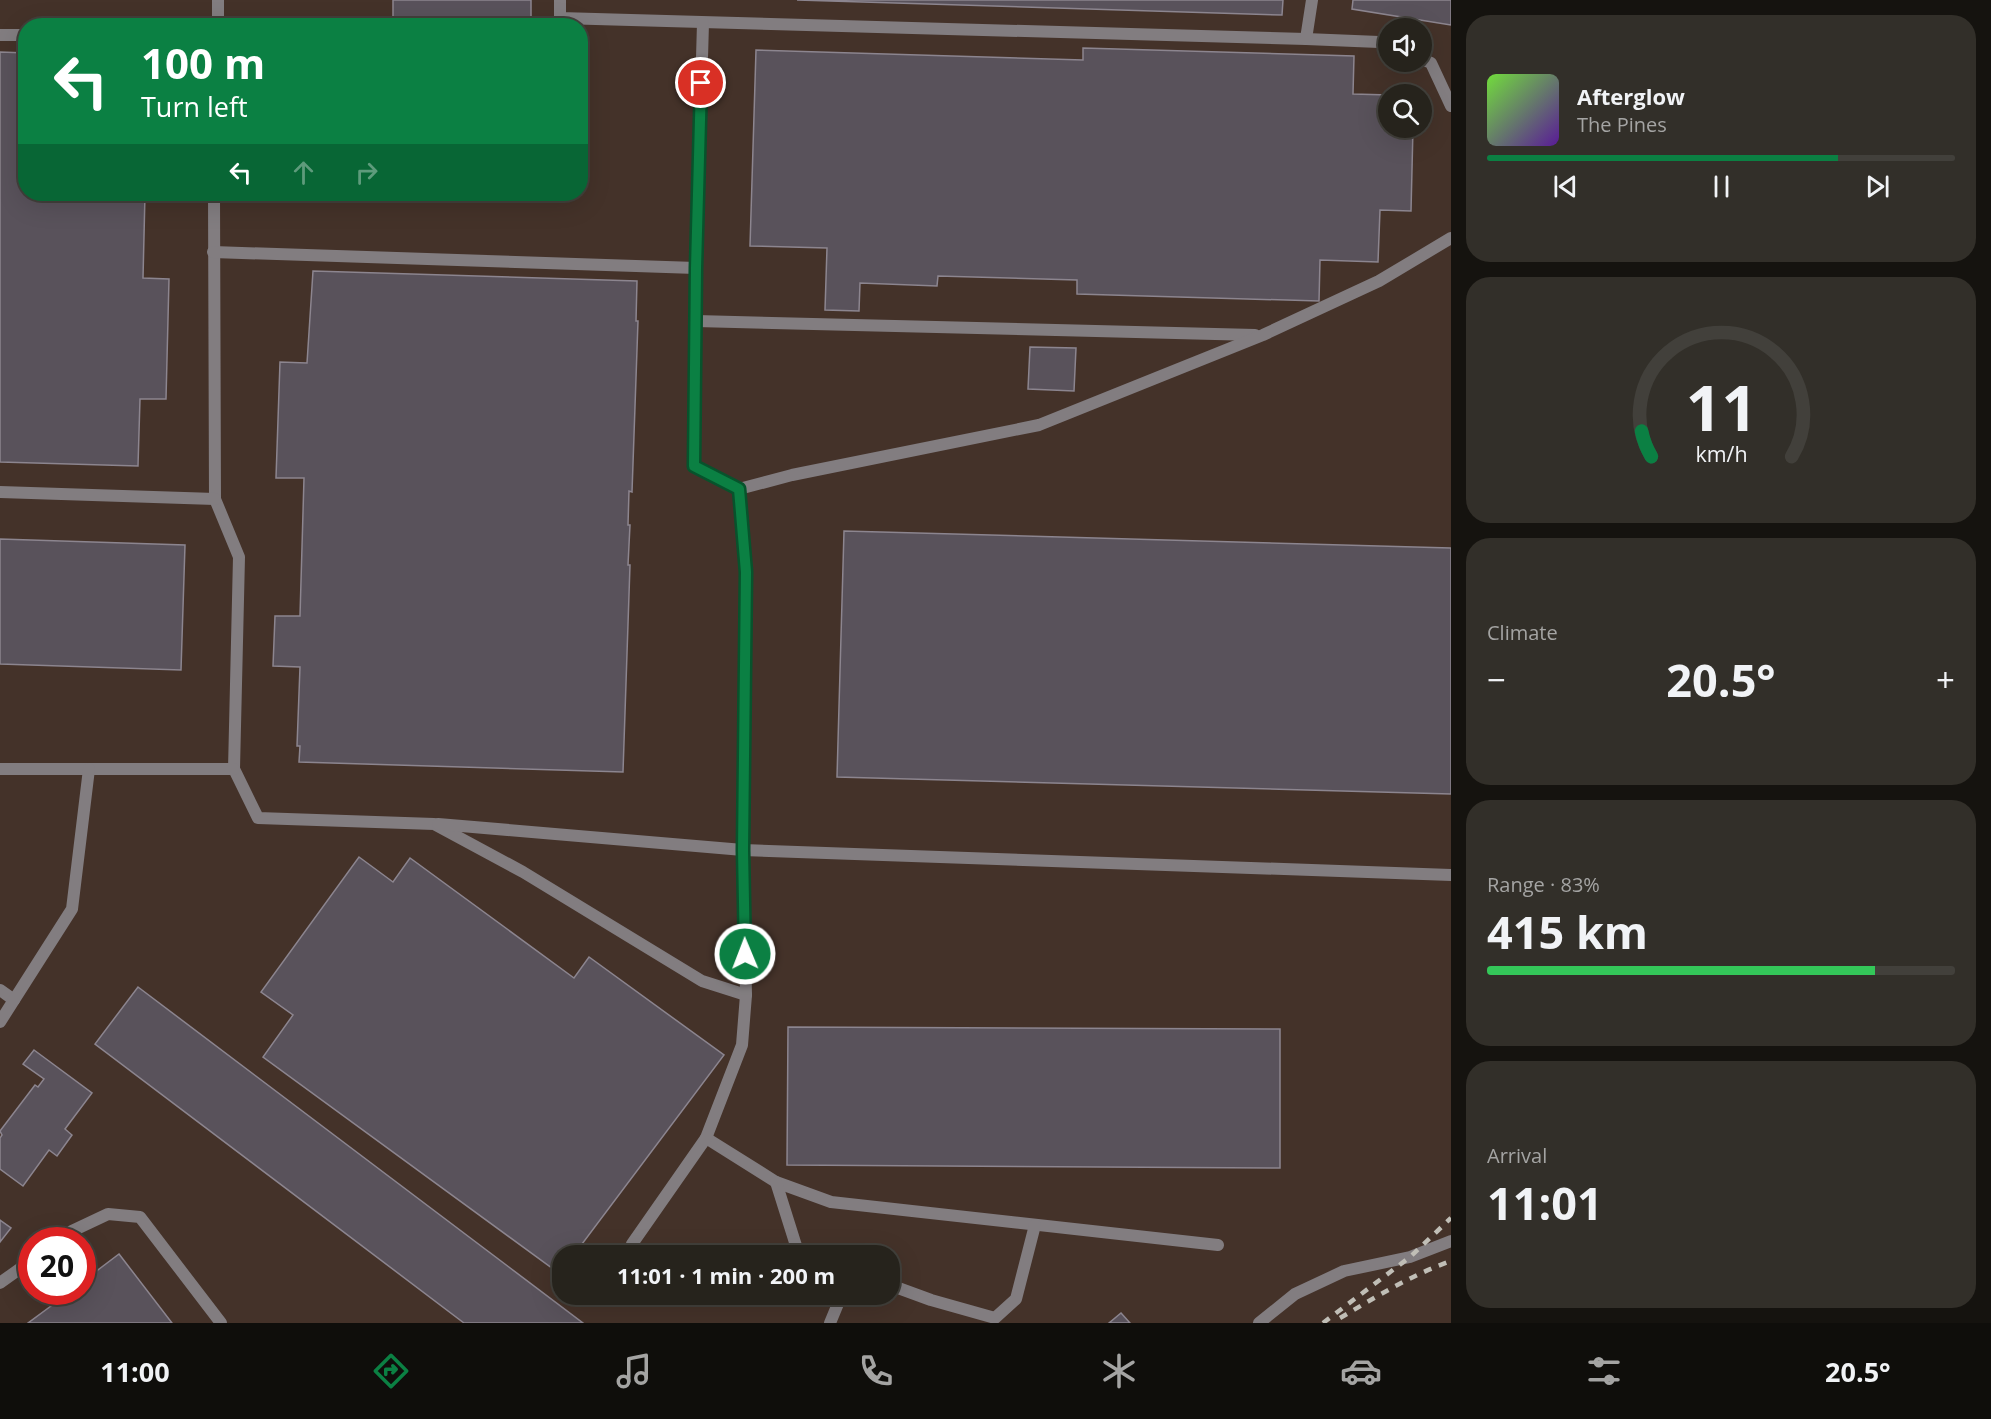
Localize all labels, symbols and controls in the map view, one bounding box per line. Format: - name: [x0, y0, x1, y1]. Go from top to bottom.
- map controls: [1378, 18, 1432, 138]
- button: sound: [1378, 18, 1432, 72]
- text: 100 m: [141, 34, 265, 91]
- icon: left: [42, 42, 120, 120]
- pin: [675, 57, 726, 108]
- icon: arrive: [684, 66, 717, 99]
- text: Afterglow: [1577, 81, 1685, 111]
- button: search: [1378, 84, 1432, 138]
- text: Turn left: [141, 88, 248, 125]
- text: The Pines: [1577, 111, 1667, 138]
- icon: left: [224, 156, 257, 189]
- icon: ahead: [287, 156, 320, 189]
- icon: right: [350, 156, 383, 189]
- icon: previous: [1549, 170, 1582, 203]
- icon: pause: [1705, 170, 1738, 203]
- icon: next: [1861, 170, 1894, 203]
- text: 11: [1685, 364, 1757, 449]
- text: km/h: [1695, 439, 1747, 468]
- text: Climate: [1487, 619, 1558, 646]
- text: 20.5°: [1666, 649, 1776, 710]
- text: −: [1487, 657, 1506, 702]
- text: +: [1936, 657, 1955, 702]
- text: Range · 83%: [1487, 871, 1600, 898]
- text: 415 km: [1487, 901, 1648, 962]
- position arrow: [713, 922, 777, 986]
- text: Arrival: [1487, 1142, 1547, 1169]
- text: 11:01: [1487, 1172, 1603, 1233]
- speed limit sign: 20: [18, 1227, 96, 1305]
- text: 11:01 · 1 min · 200 m: [617, 1260, 835, 1290]
- icon: directions: [370, 1350, 412, 1392]
- icon: music: [613, 1350, 655, 1392]
- icon: phone: [855, 1350, 897, 1392]
- icon: climate: [1098, 1350, 1140, 1392]
- icon: car: [1340, 1350, 1382, 1392]
- icon: filters: [1583, 1350, 1625, 1392]
- text: 11:00: [100, 1353, 170, 1390]
- text: 20.5°: [1825, 1353, 1891, 1390]

